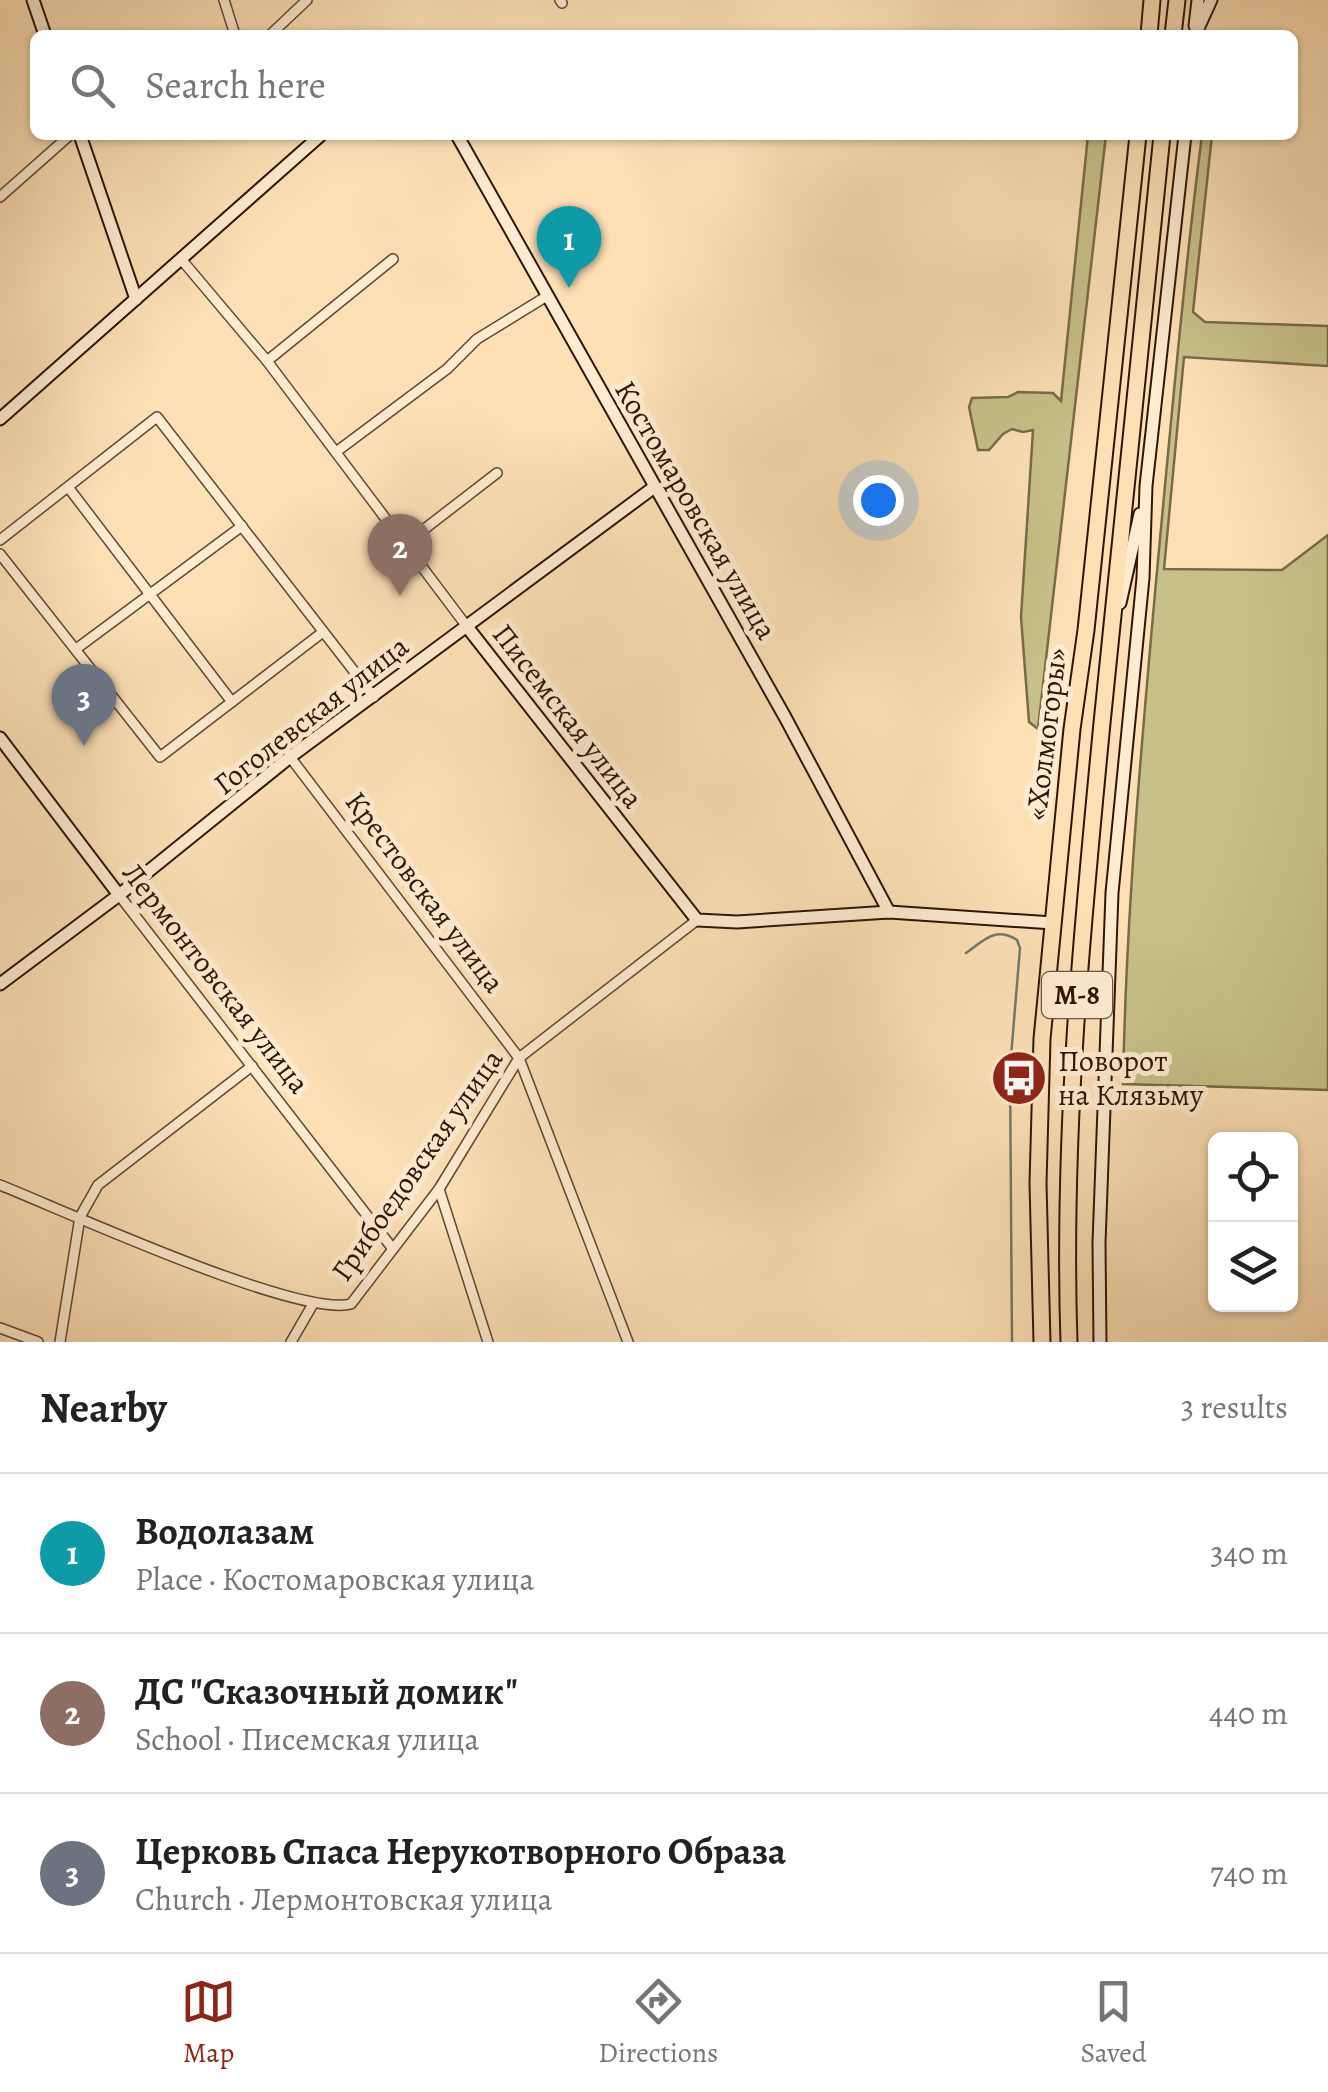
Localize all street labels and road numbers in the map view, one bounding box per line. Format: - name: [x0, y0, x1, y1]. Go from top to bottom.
- street label: Костомаровская улица: [605, 373, 787, 647]
- street label: Писемская улица: [483, 616, 653, 817]
- street label: Гоголевская улица: [205, 626, 417, 804]
- street label: «Холмогоры»: [1016, 645, 1076, 822]
- street label: Крестовская улица: [336, 783, 514, 1001]
- street label: Лермонтовская улица: [113, 854, 319, 1102]
- road number: М-8: [1042, 972, 1112, 1018]
- street label: Грибоедовская улица: [322, 1041, 512, 1289]

